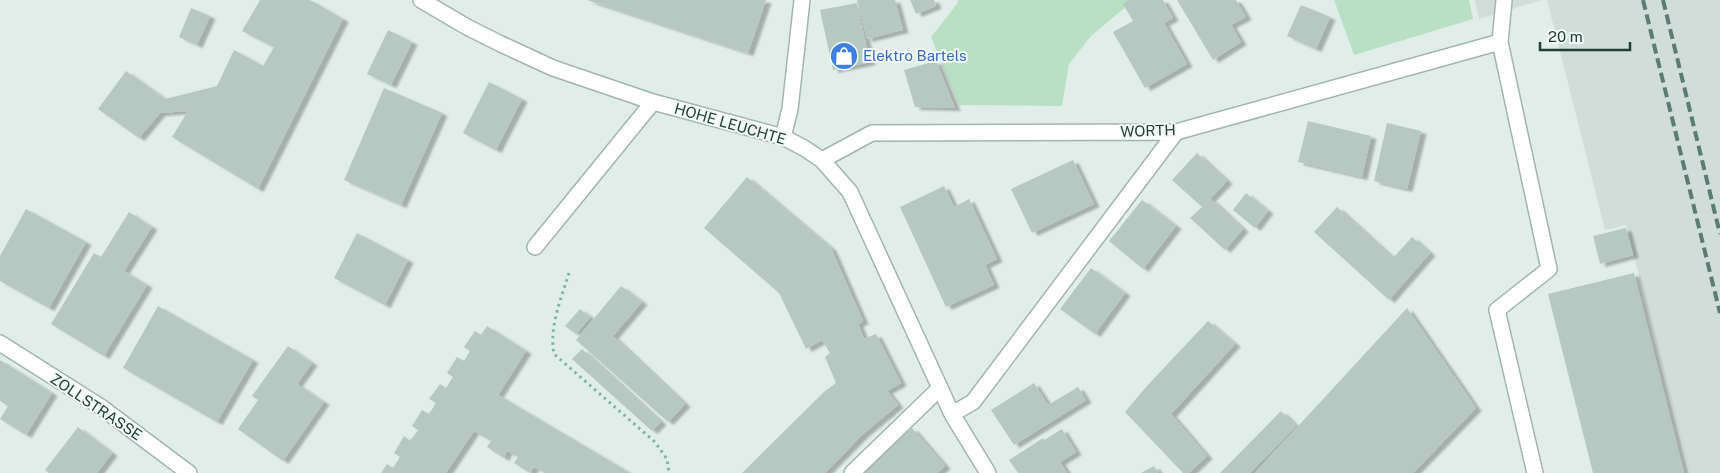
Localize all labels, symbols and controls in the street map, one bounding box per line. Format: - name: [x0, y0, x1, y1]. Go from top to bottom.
- scale bar: [1540, 20, 1630, 52]
- text: 20 m: [1548, 28, 1583, 45]
- shop icon: Elektro Bartels: [829, 41, 859, 71]
- place label: Elektro Bartels: [863, 47, 967, 64]
- street label: HOHE LEUCHTE: [672, 99, 788, 148]
- street label: WORTH: [1120, 121, 1176, 140]
- street label: ZOLLSTRASSE: [47, 370, 145, 444]

